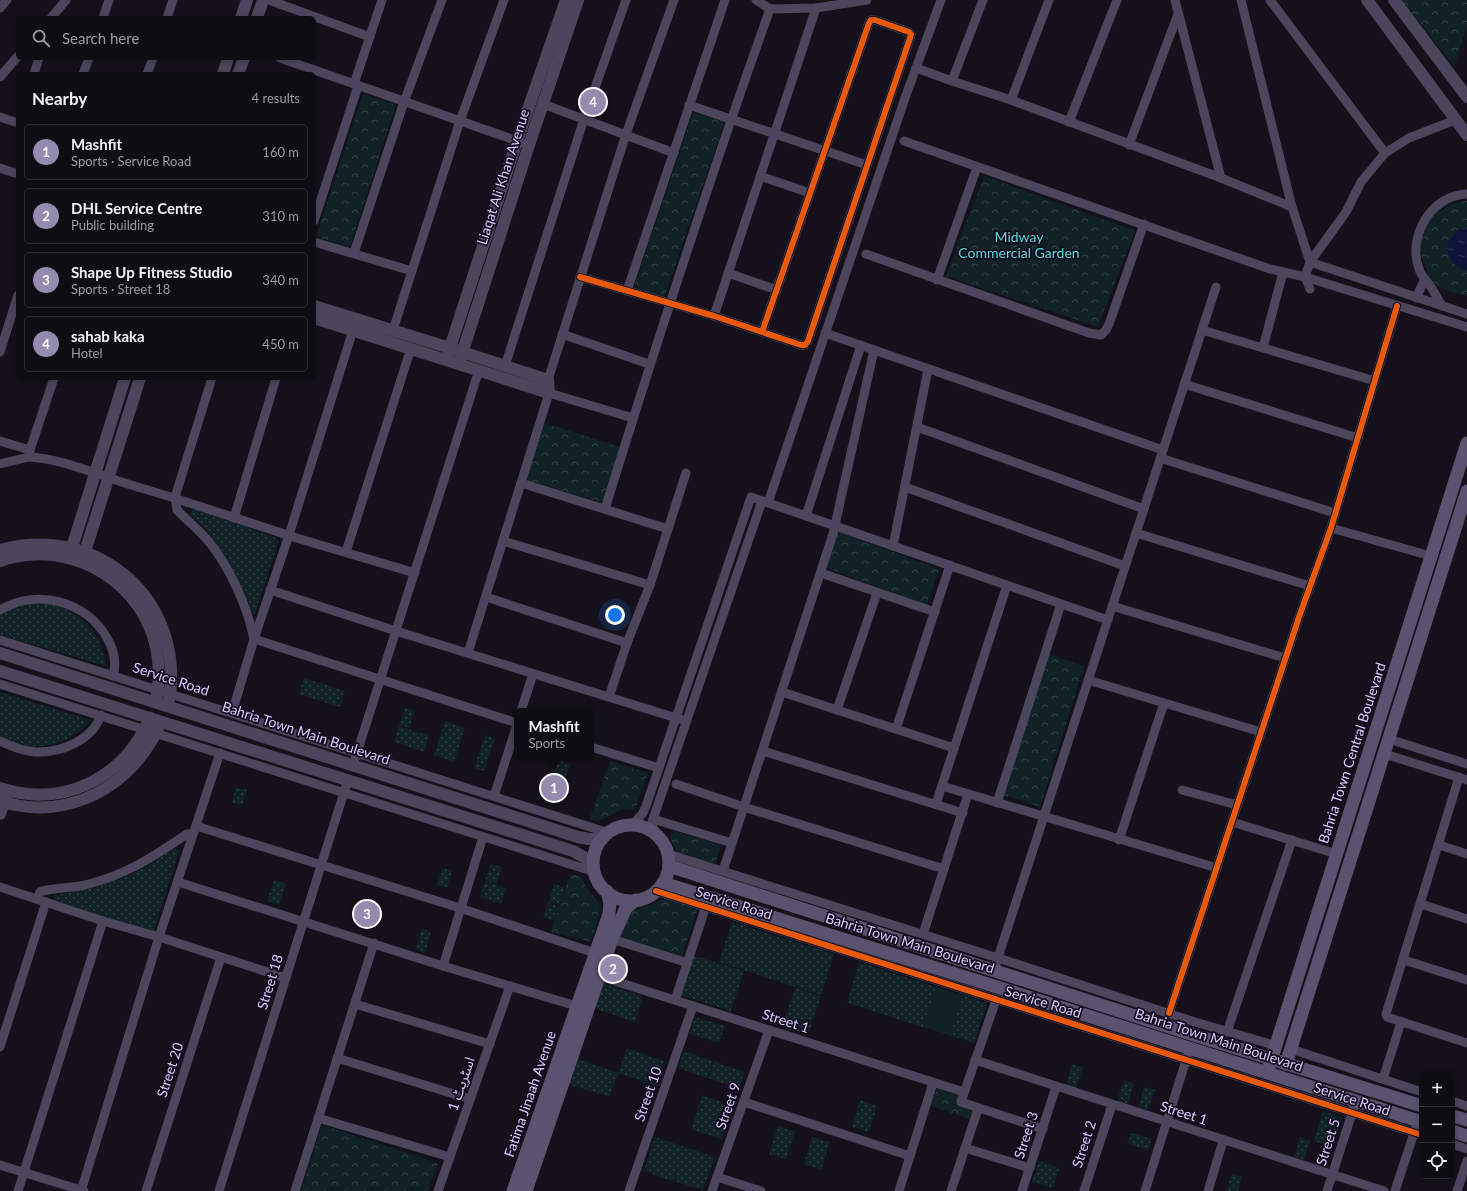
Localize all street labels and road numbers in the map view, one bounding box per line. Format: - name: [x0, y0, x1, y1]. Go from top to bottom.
- street label: Liaqat Ali Khan Avenue: [473, 107, 532, 247]
- street label: Service Road: [131, 658, 211, 699]
- street label: Bahria Town Central Boulevard: [1314, 660, 1389, 845]
- street label: Bahria Town Main Boulevard: [220, 697, 392, 768]
- street label: Service Road: [694, 882, 774, 923]
- street label: Bahria Town Main Boulevard: [824, 909, 997, 976]
- street label: Street 18: [253, 952, 286, 1011]
- street label: Service Road: [1003, 982, 1084, 1021]
- street label: Bahria Town Main Boulevard: [1133, 1004, 1305, 1075]
- street label: Street 1: [760, 1005, 812, 1036]
- street label: Fatima Jinaah Avenue: [500, 1029, 559, 1159]
- street label: Street 20: [153, 1040, 186, 1099]
- street label: اسٹریٹ 1: [443, 1055, 479, 1113]
- street label: Street 10: [630, 1064, 665, 1123]
- street label: Service Road: [1312, 1078, 1392, 1119]
- street label: Street 9: [712, 1080, 743, 1132]
- street label: Street 1: [1158, 1097, 1210, 1128]
- street label: Street 3: [1010, 1109, 1041, 1161]
- street label: Street 5: [1312, 1116, 1343, 1168]
- street label: Street 2: [1068, 1118, 1099, 1170]

